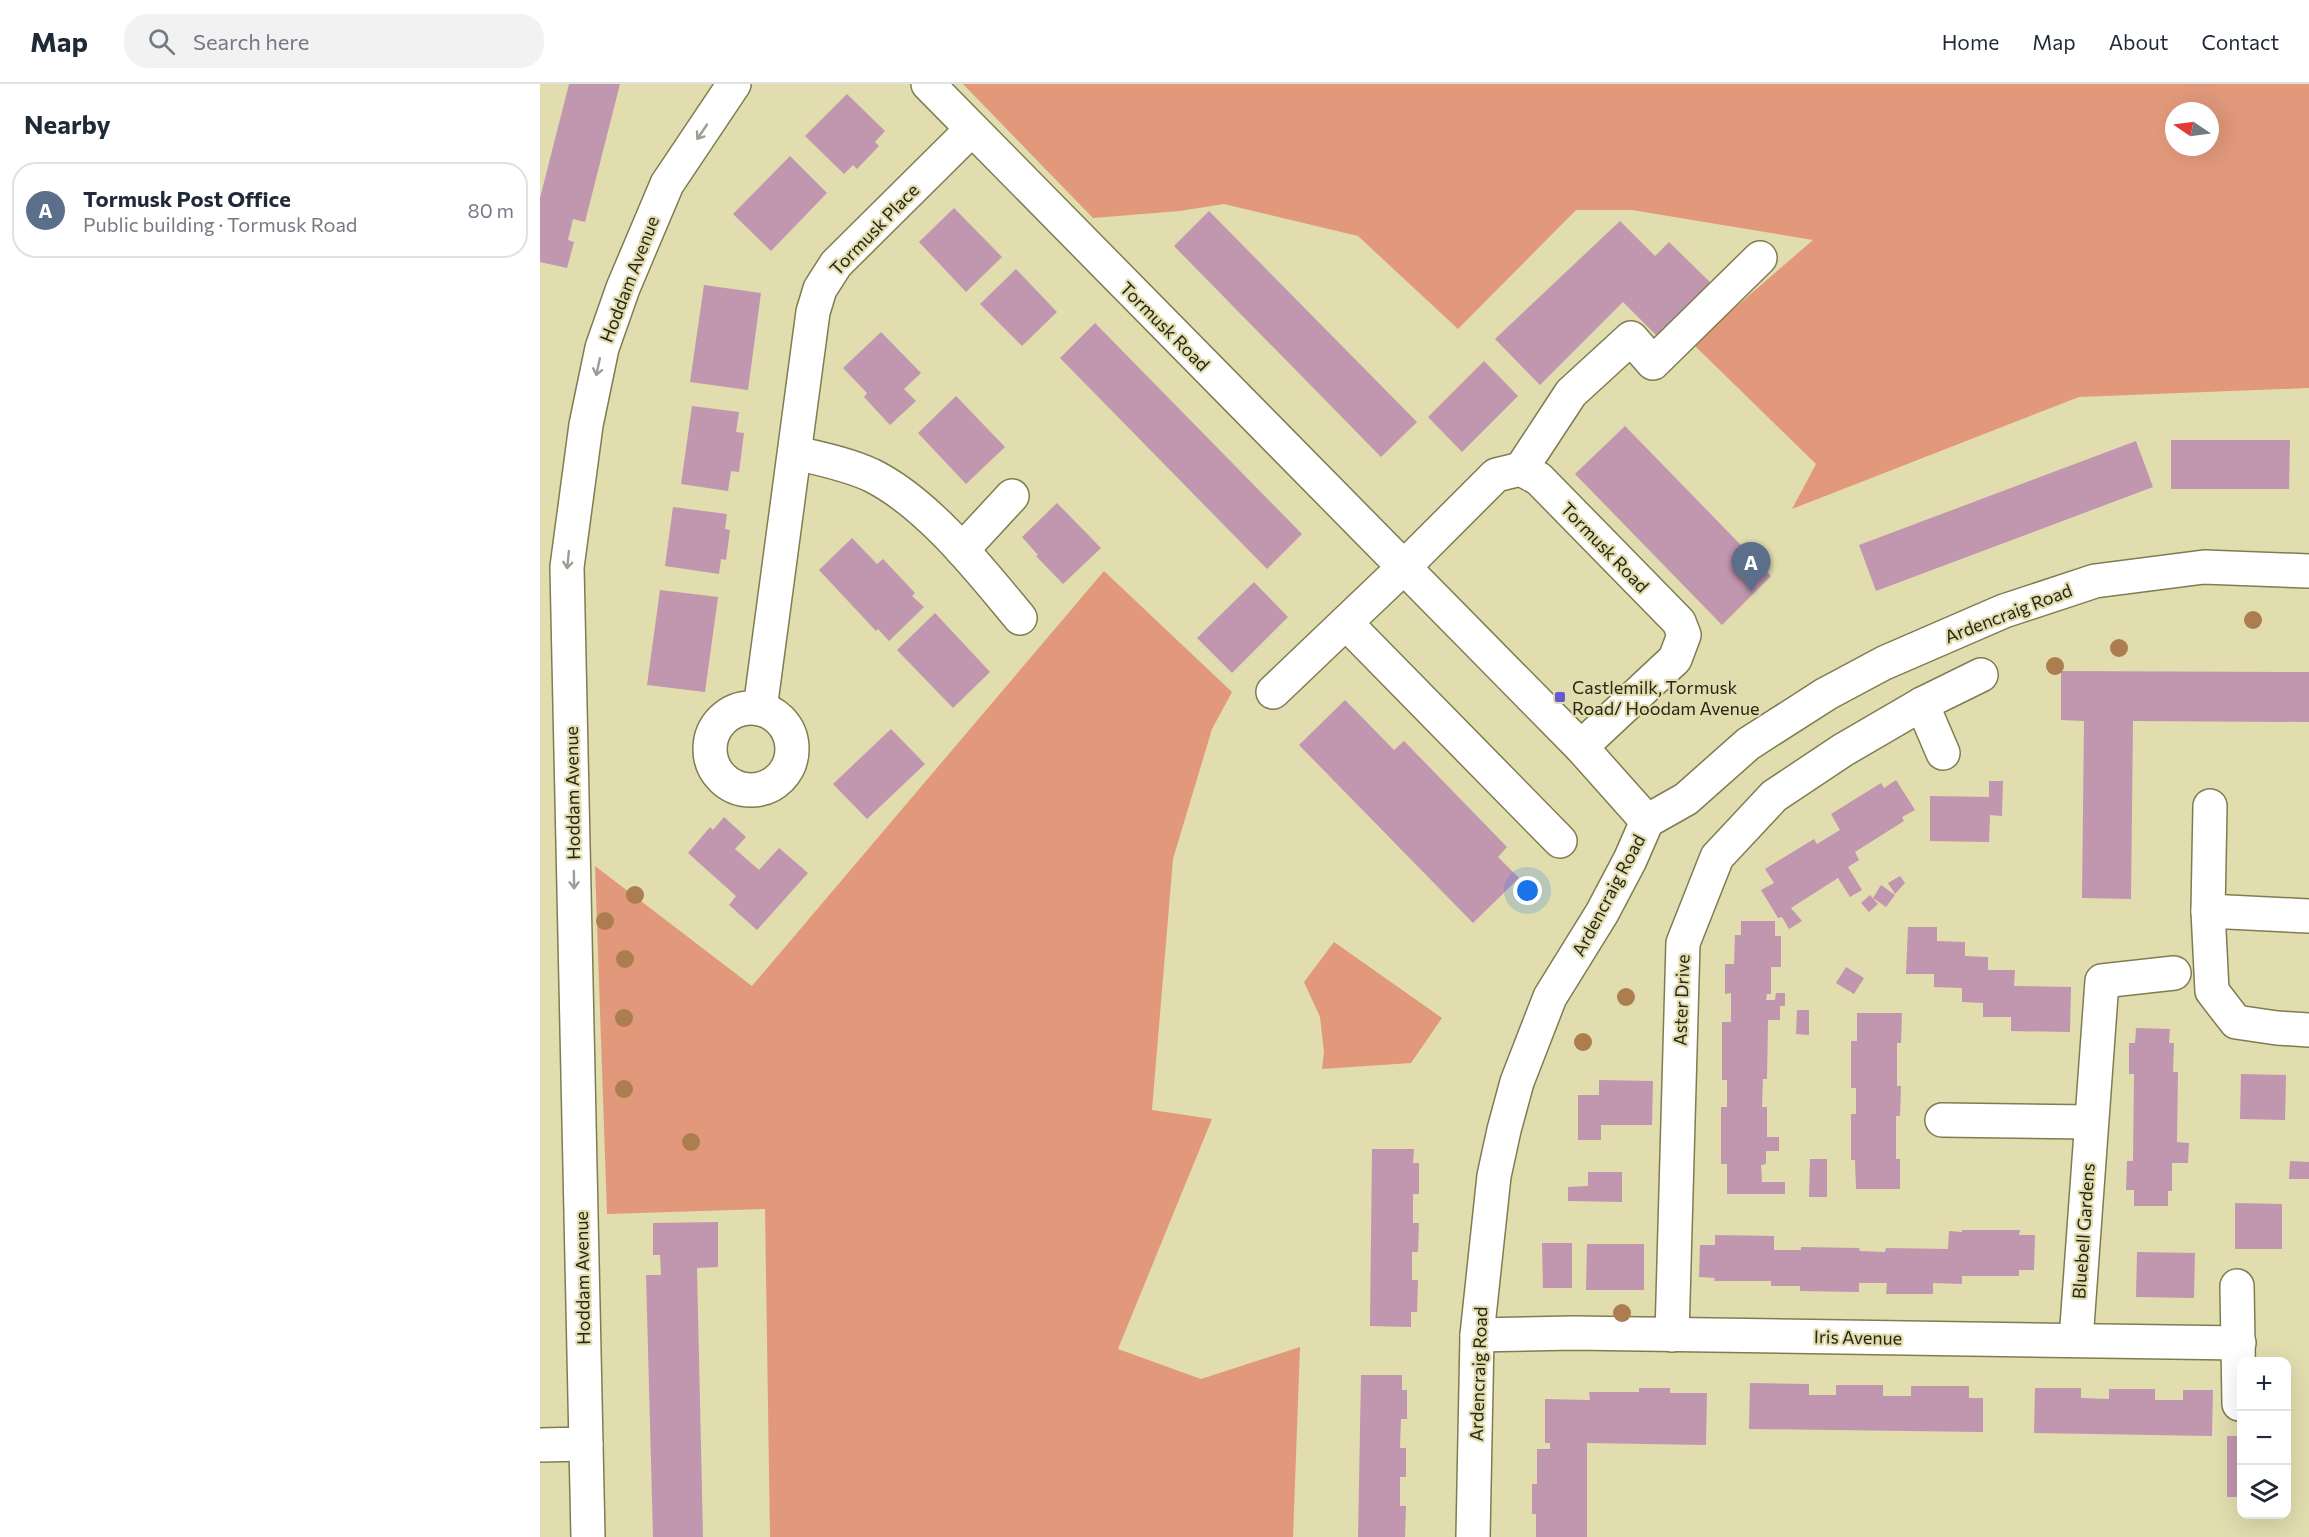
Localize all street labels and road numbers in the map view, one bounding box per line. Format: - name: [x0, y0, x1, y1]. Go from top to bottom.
- street label: Tormusk Place: [825, 179, 923, 279]
- street label: Hoddam Avenue: [595, 213, 663, 345]
- street label: Tormusk Road: [1116, 277, 1214, 375]
- street label: Tormusk Road: [1556, 497, 1654, 597]
- street label: Ardencraig Road: [1941, 579, 2075, 647]
- street label: Hoddam Avenue: [560, 726, 584, 860]
- street label: Ardencraig Road: [1567, 830, 1649, 960]
- street label: Aster Drive: [1668, 954, 1694, 1046]
- street label: Bluebell Gardens: [2067, 1162, 2099, 1300]
- street label: Hoddam Avenue: [570, 1211, 594, 1345]
- street label: Ardencraig Road: [1465, 1306, 1491, 1442]
- street label: Iris Avenue: [1814, 1325, 1902, 1349]

